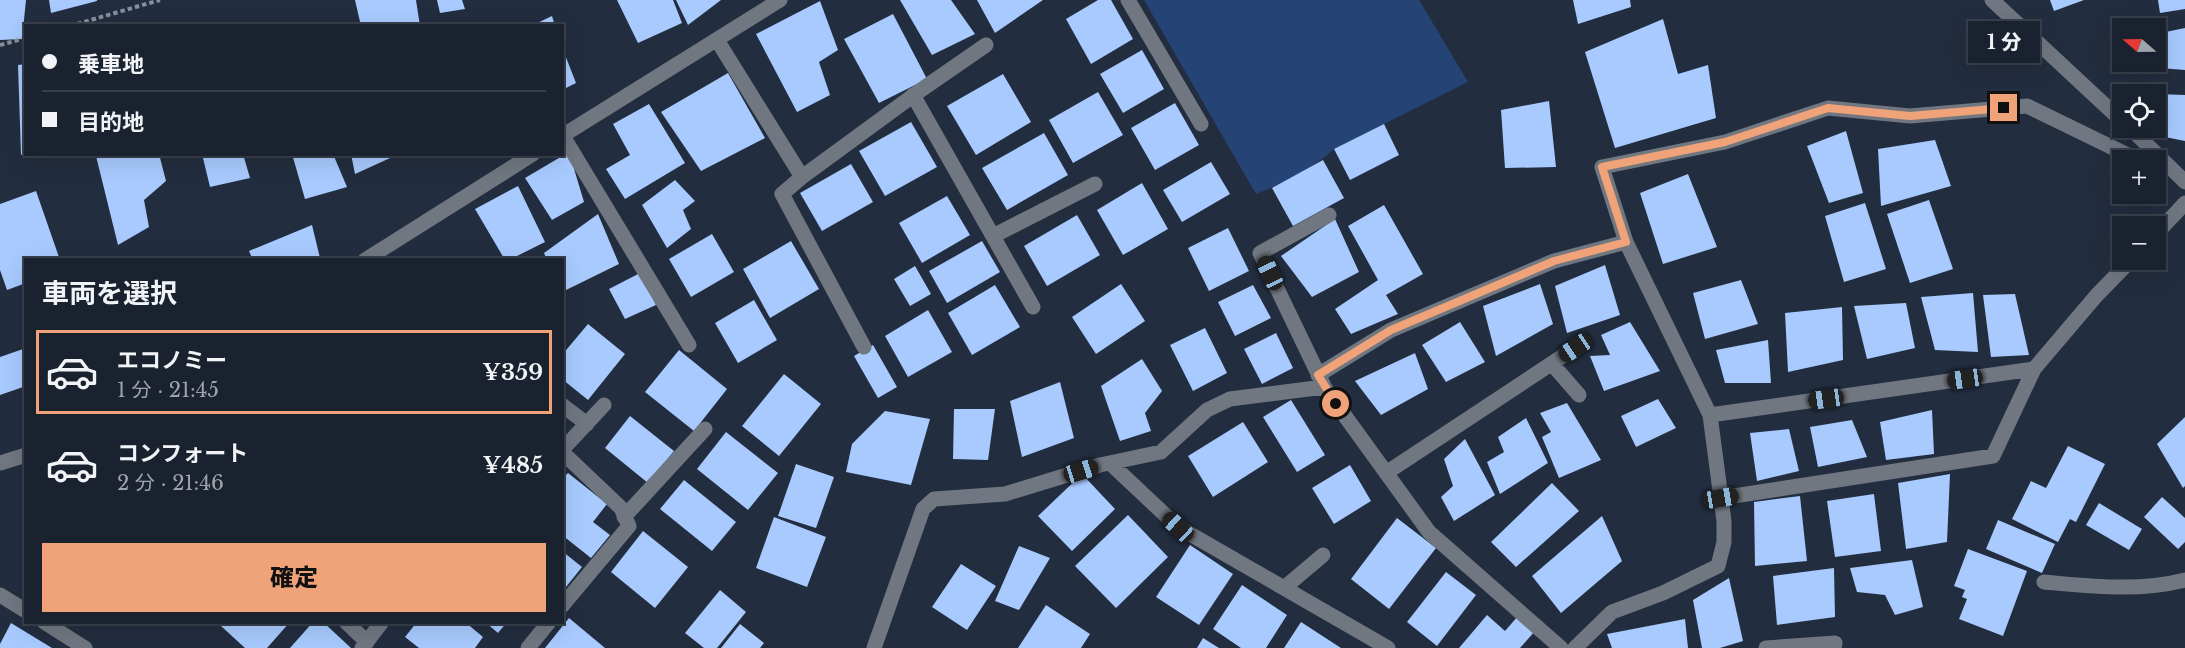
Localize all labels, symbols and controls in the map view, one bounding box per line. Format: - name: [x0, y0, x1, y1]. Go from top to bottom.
- north arrow: [2112, 18, 2166, 72]
- map controls: [2112, 18, 2166, 270]
- callout: 1 分: [1968, 21, 2040, 63]
- text: 1 分: [1987, 30, 2021, 54]
- text: 乗車地: [78, 51, 144, 78]
- button: locate: [2112, 84, 2166, 138]
- route end: [1990, 94, 2017, 121]
- text: 目的地: [78, 109, 144, 136]
- button: +: [2112, 150, 2166, 204]
- button: −: [2112, 216, 2166, 270]
- car: [1254, 253, 1286, 293]
- text: 車両を選択: [42, 277, 177, 310]
- car: [1555, 330, 1595, 366]
- icon: car: [45, 345, 99, 399]
- text: エコノミー: [117, 347, 227, 374]
- text: ¥359: [482, 359, 543, 386]
- car: [1946, 368, 1984, 390]
- text: 1 分 · 21:45: [117, 378, 219, 402]
- car: [1807, 388, 1845, 410]
- route start: [1322, 390, 1349, 417]
- icon: car: [45, 438, 99, 492]
- text: コンフォート: [117, 440, 248, 467]
- text: ¥485: [483, 452, 543, 479]
- car: [1061, 457, 1101, 485]
- text: 2 分 · 21:46: [117, 471, 224, 495]
- car: [1702, 486, 1740, 510]
- car: [1159, 508, 1197, 546]
- button: 確定: [42, 543, 546, 612]

